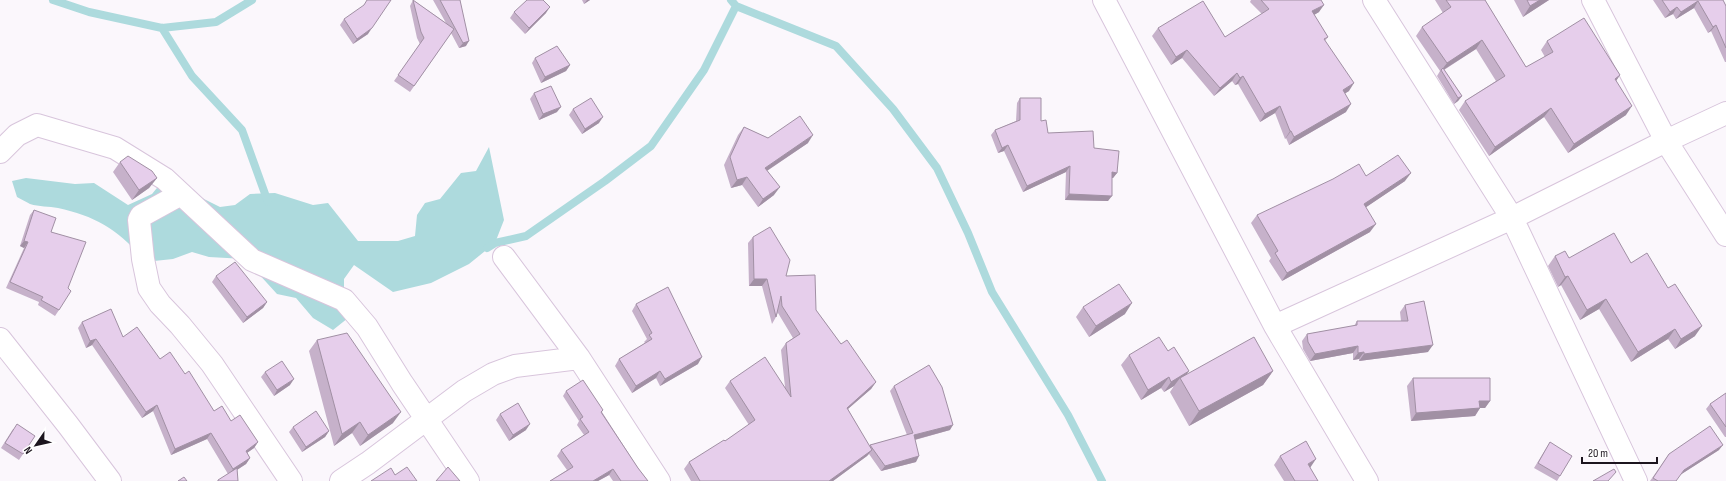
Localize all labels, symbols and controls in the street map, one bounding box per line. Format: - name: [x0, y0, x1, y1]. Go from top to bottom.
- north arrow: [16, 425, 56, 465]
- scale bar: [1582, 439, 1657, 465]
- text: N: [21, 444, 35, 456]
- text: 20 m: [1588, 446, 1608, 461]

